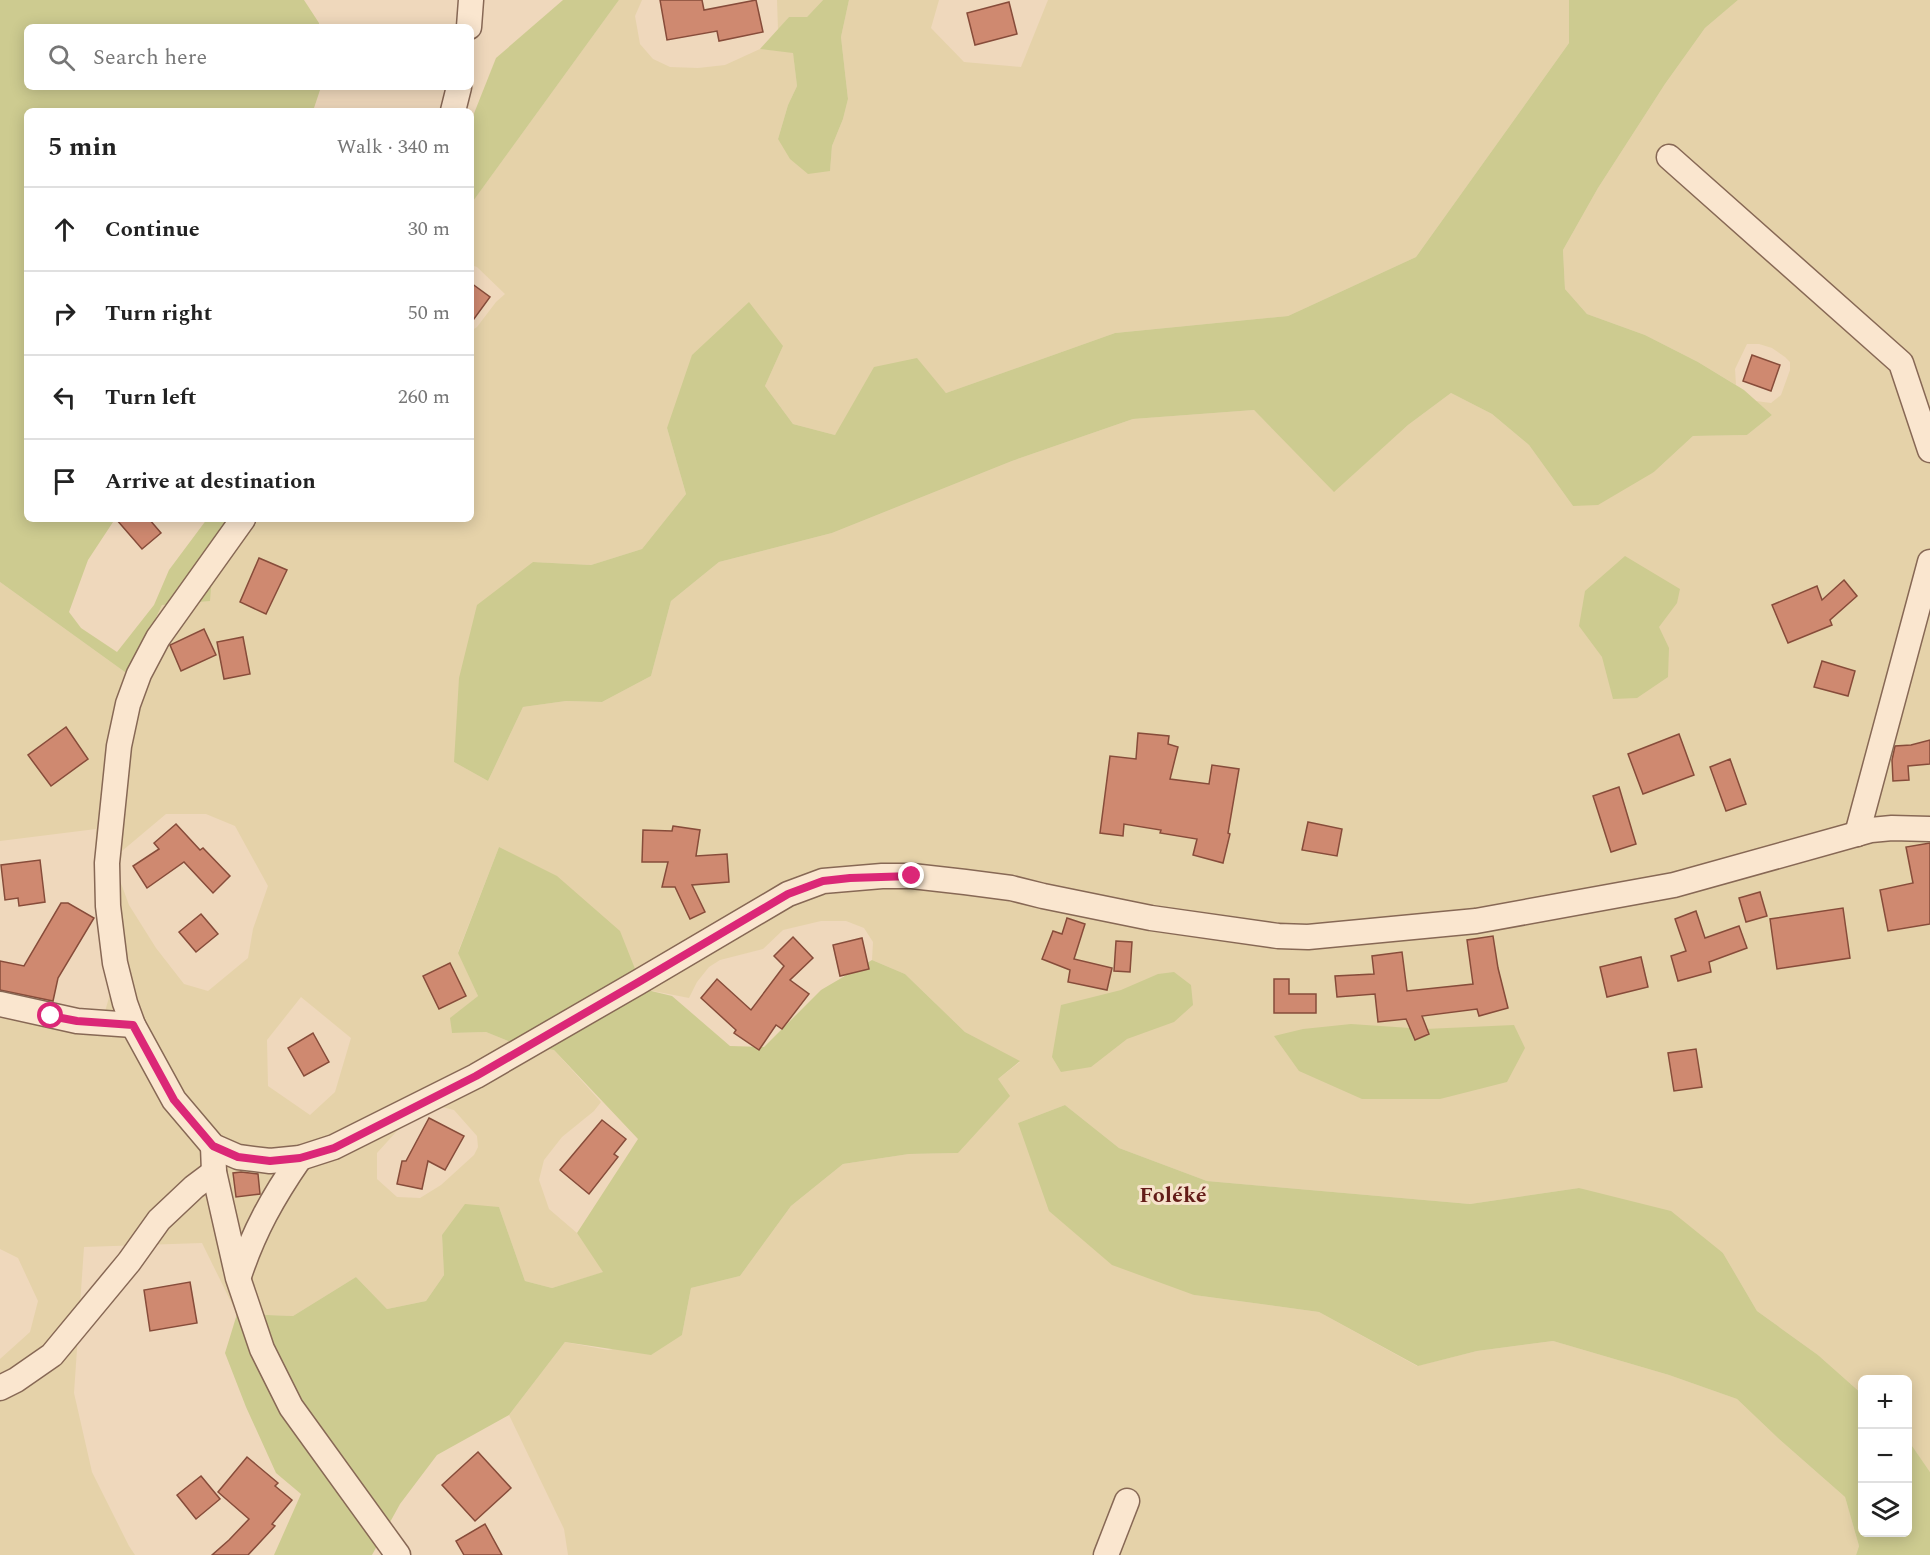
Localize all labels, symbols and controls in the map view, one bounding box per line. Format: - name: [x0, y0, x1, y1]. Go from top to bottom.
- search box: [24, 24, 474, 90]
- icon: search: [45, 41, 78, 74]
- text: Search here: [93, 41, 207, 74]
- text: 5 min: [48, 127, 117, 167]
- text: Walk · 340 m: [337, 132, 450, 162]
- icon: ahead: [48, 213, 81, 246]
- text: Continue: [105, 213, 200, 246]
- text: 30 m: [408, 214, 450, 244]
- icon: right: [48, 297, 81, 330]
- text: Turn right: [105, 297, 212, 330]
- text: 50 m: [408, 298, 450, 328]
- icon: left: [48, 381, 81, 414]
- text: Turn left: [105, 381, 197, 414]
- text: 260 m: [398, 382, 450, 412]
- icon: arrive: [48, 465, 81, 498]
- text: Arrive at destination: [105, 465, 316, 498]
- route end: [898, 862, 924, 888]
- route start: [37, 1002, 63, 1028]
- district label: Foléké: [1139, 1179, 1207, 1212]
- map controls: [1858, 1375, 1912, 1537]
- button: +: [1858, 1375, 1912, 1429]
- button: −: [1858, 1429, 1912, 1483]
- button: layers: [1858, 1483, 1912, 1537]

